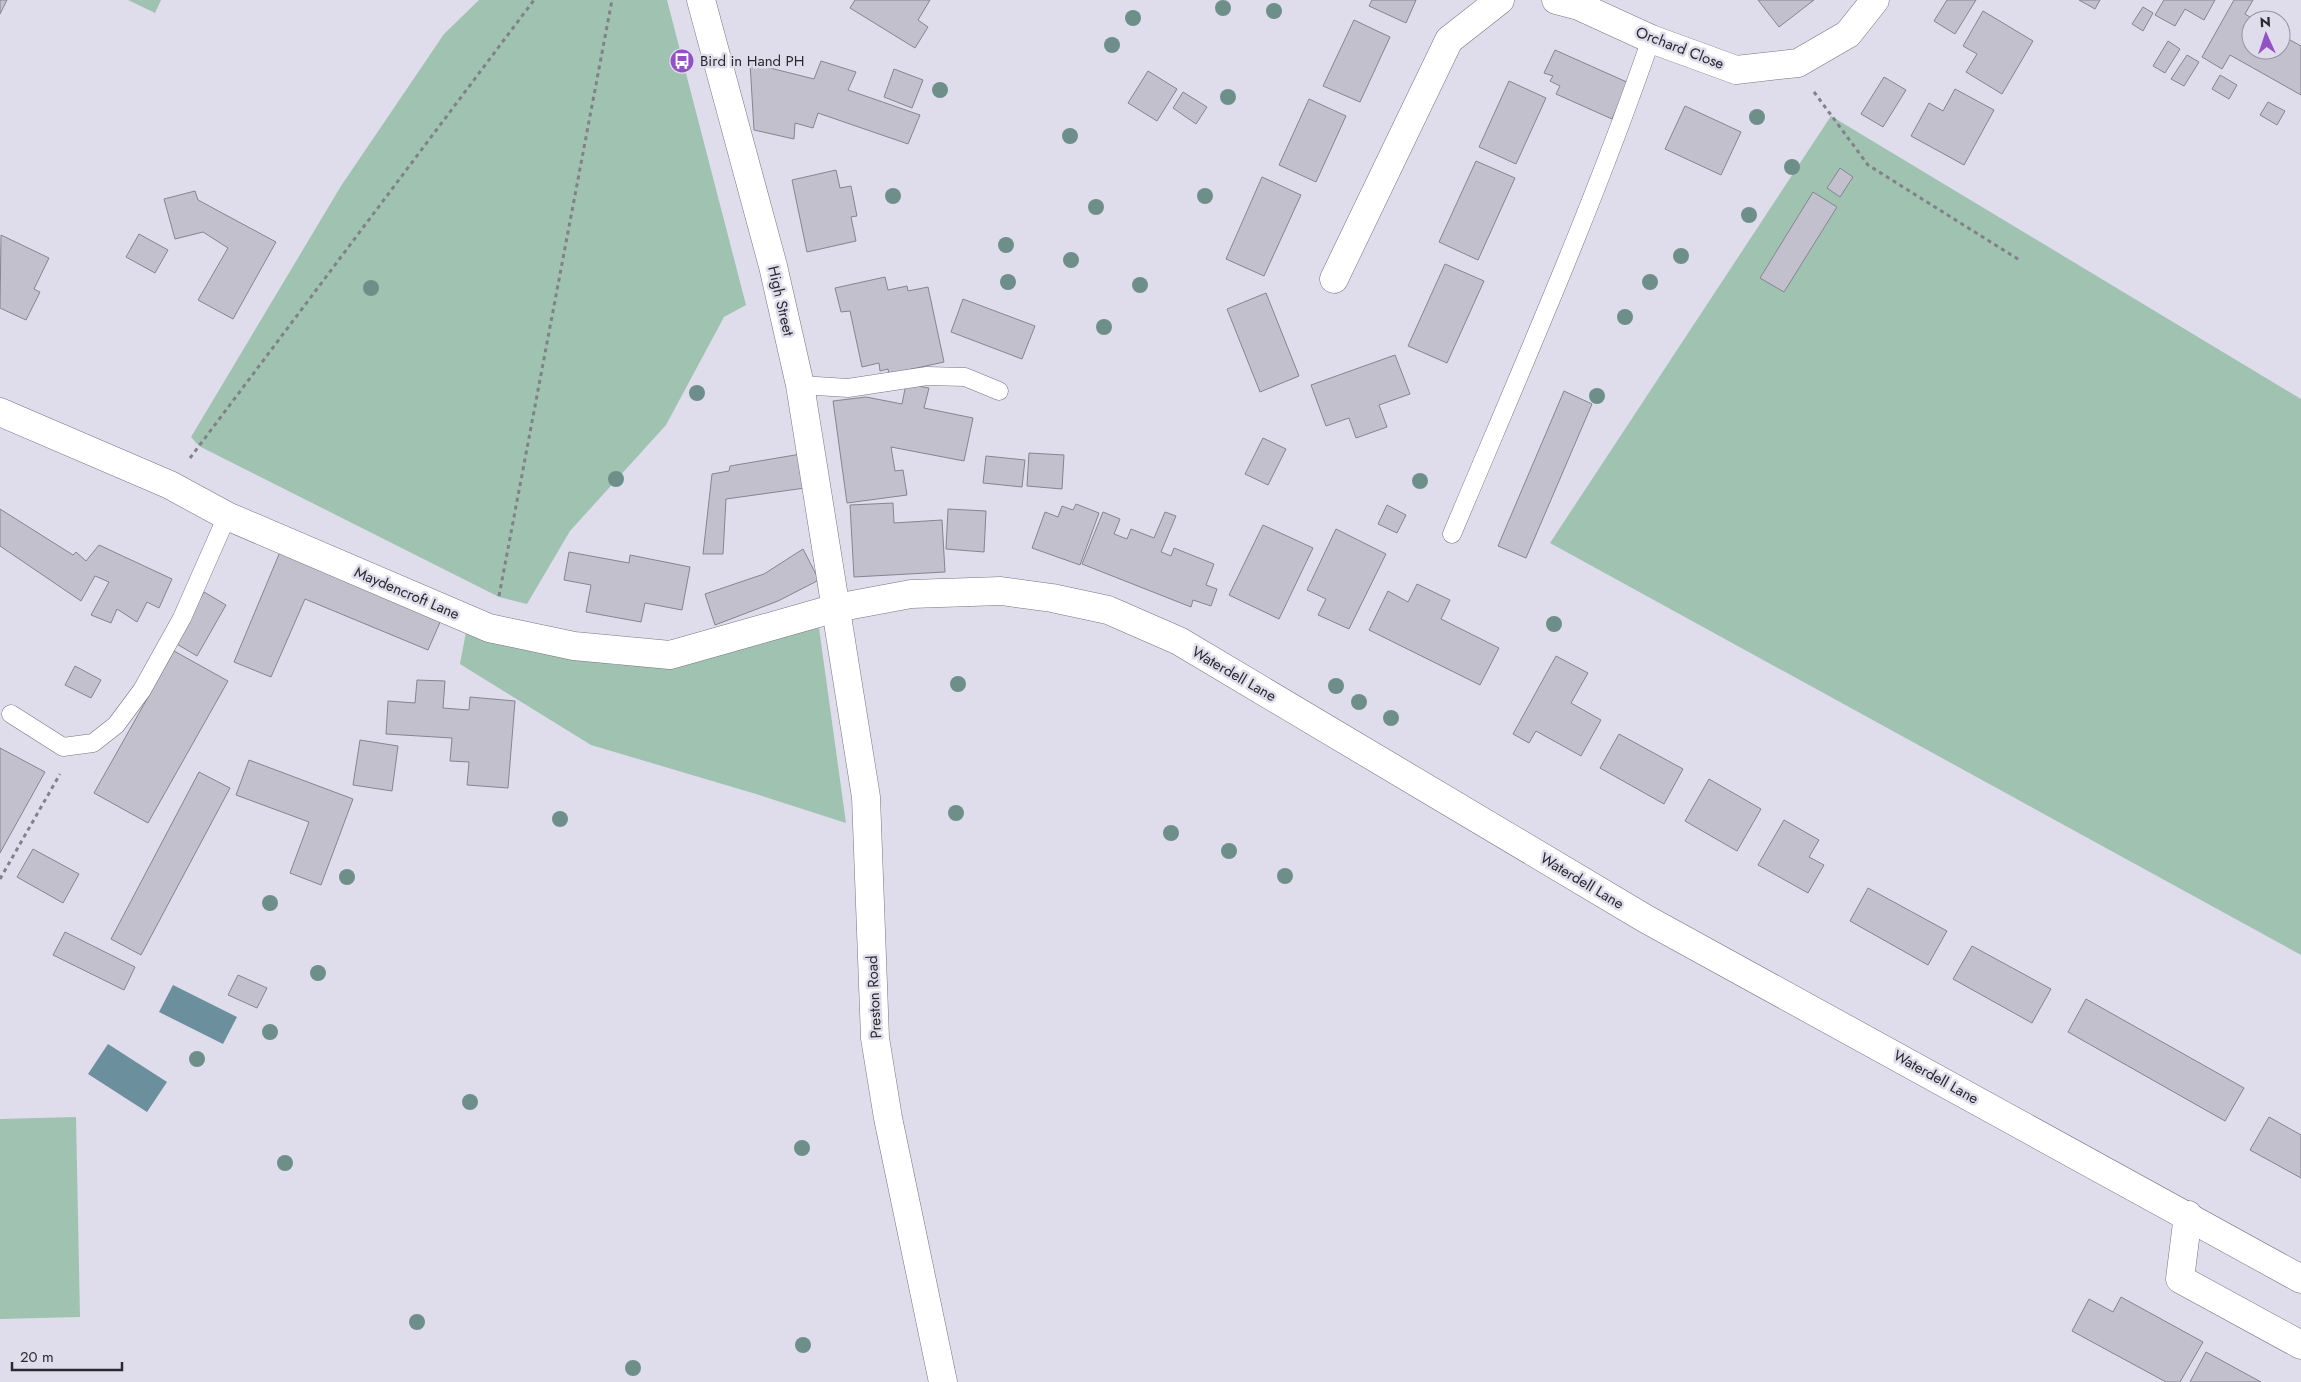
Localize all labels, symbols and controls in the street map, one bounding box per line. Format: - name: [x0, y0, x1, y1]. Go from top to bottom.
- north arrow: [2241, 10, 2291, 60]
- text: N: [2259, 12, 2271, 32]
- street label: Orchard Close: [1633, 21, 1728, 75]
- bus stop icon: Bird in Hand PH: [669, 48, 695, 74]
- place label: Bird in Hand PH: [700, 50, 805, 72]
- street label: High Street: [762, 264, 800, 339]
- street label: Maydencroft Lane: [351, 561, 463, 625]
- street label: Waterdell Lane: [1188, 641, 1281, 707]
- street label: Waterdell Lane: [1536, 847, 1628, 915]
- street label: Preston Road: [861, 955, 887, 1039]
- street label: Waterdell Lane: [1889, 1045, 1983, 1110]
- scale bar: [12, 1340, 122, 1372]
- text: 20 m: [20, 1346, 54, 1368]

